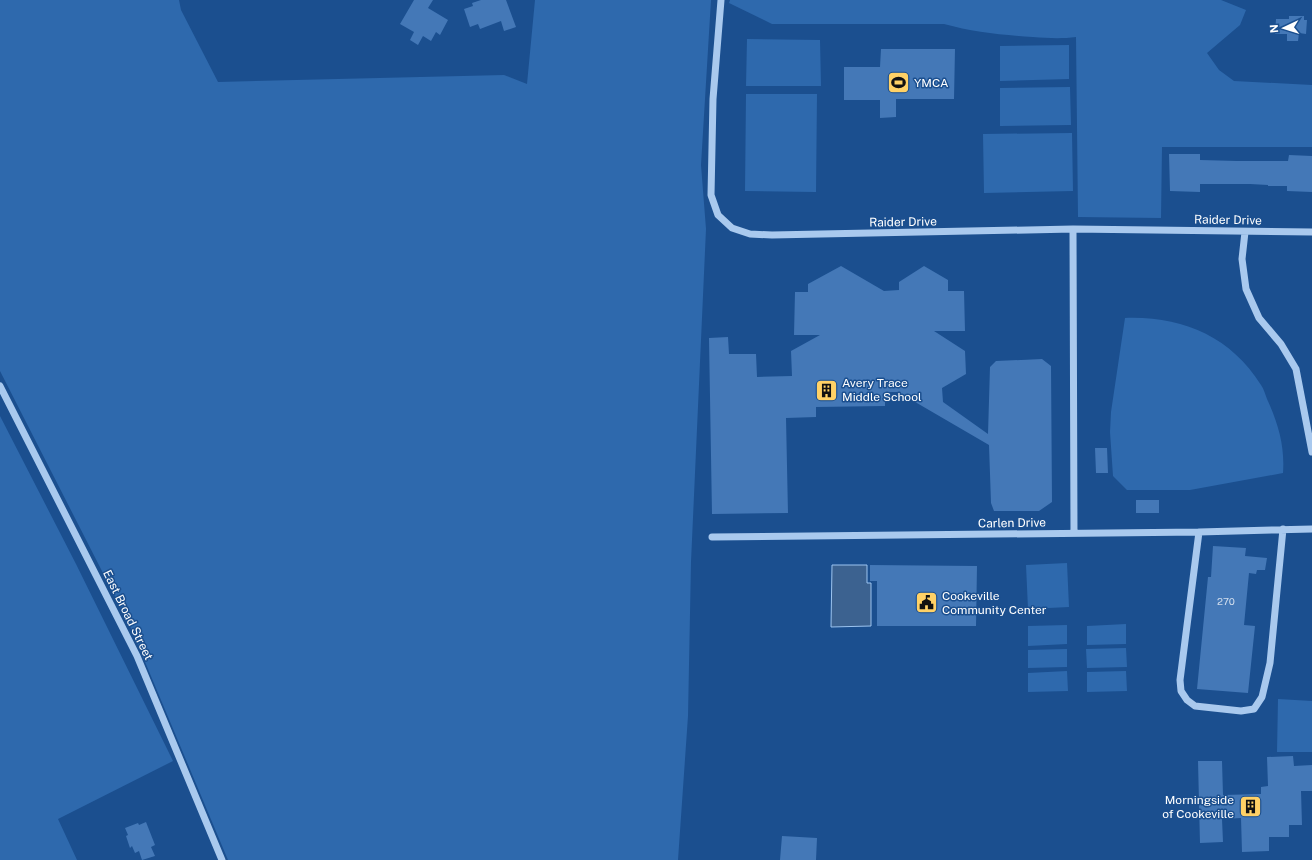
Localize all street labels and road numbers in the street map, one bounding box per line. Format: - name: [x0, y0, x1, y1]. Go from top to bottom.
- street label: Raider Drive: [1194, 212, 1262, 228]
- street label: Raider Drive: [869, 214, 937, 230]
- street label: Carlen Drive: [978, 515, 1046, 531]
- street label: East Broad Street: [100, 568, 156, 663]

